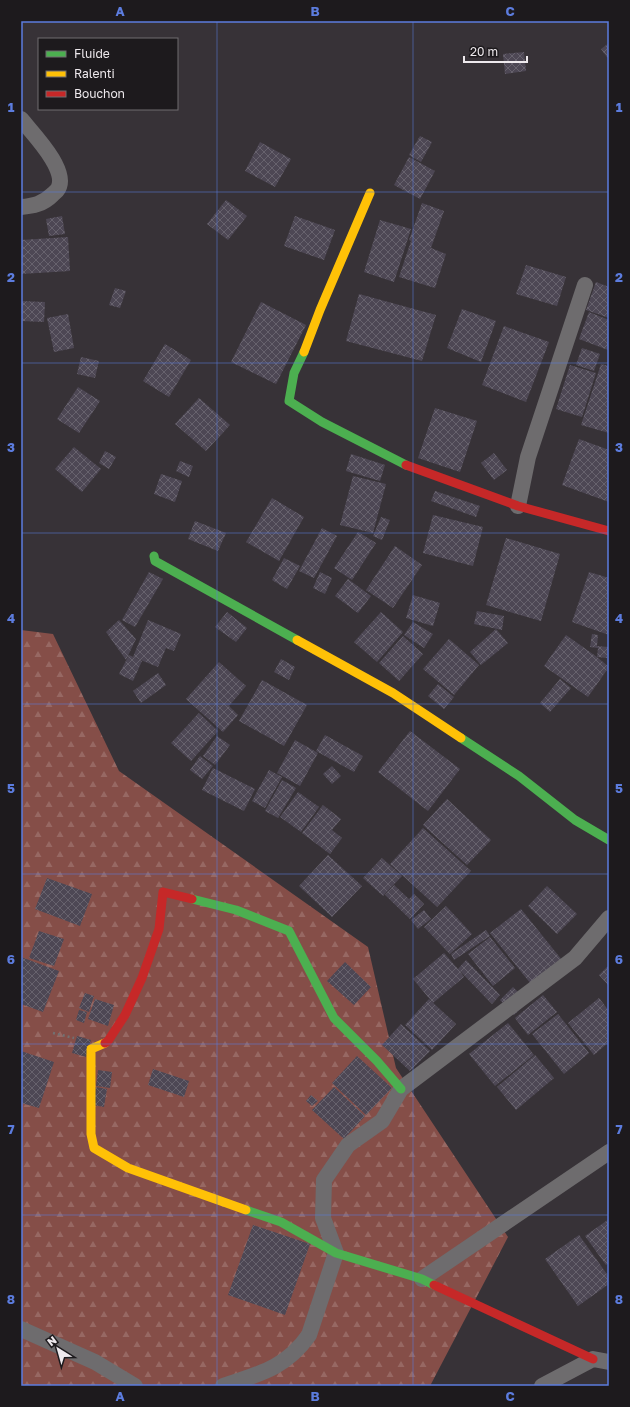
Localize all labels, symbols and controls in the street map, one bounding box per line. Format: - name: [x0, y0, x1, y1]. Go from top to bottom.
- text: A: [115, 3, 125, 19]
- text: B: [310, 3, 320, 19]
- text: C: [505, 3, 515, 19]
- legend: [38, 38, 178, 110]
- scale bar: [464, 38, 527, 64]
- text: 20 m: [470, 44, 498, 59]
- text: Fluide: [74, 46, 110, 61]
- text: Ralenti: [74, 66, 115, 81]
- text: Bouchon: [74, 86, 125, 101]
- text: 1: [8, 99, 15, 115]
- text: 1: [616, 99, 623, 115]
- text: 2: [7, 269, 15, 285]
- text: 2: [615, 269, 623, 285]
- text: 3: [7, 439, 15, 455]
- text: 3: [615, 439, 623, 455]
- text: 4: [7, 610, 15, 626]
- text: 4: [615, 610, 623, 626]
- text: 5: [7, 780, 15, 796]
- text: 5: [615, 780, 623, 796]
- text: 6: [7, 951, 15, 967]
- text: 6: [615, 951, 623, 967]
- text: 7: [7, 1121, 15, 1137]
- text: 7: [615, 1121, 623, 1137]
- text: 8: [7, 1291, 15, 1307]
- text: 8: [615, 1291, 623, 1307]
- north arrow: [38, 1329, 78, 1369]
- text: N: [44, 1333, 59, 1348]
- text: A: [115, 1388, 125, 1404]
- text: B: [310, 1388, 320, 1404]
- text: C: [505, 1388, 515, 1404]

